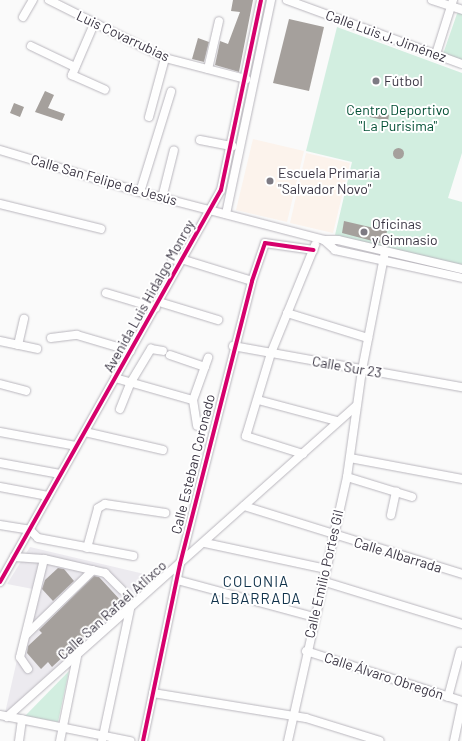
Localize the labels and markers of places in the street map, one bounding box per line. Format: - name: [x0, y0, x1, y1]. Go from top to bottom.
- place label: Fútbol: [384, 73, 423, 89]
- marker: Fútbol: [371, 76, 381, 86]
- place label: Escuela Primaria "Salvador Novo": [278, 165, 380, 198]
- marker: Escuela Primaria "Salvador Novo": [265, 176, 275, 186]
- place label: Oficinas y Gimnasio: [372, 216, 438, 248]
- marker: Oficinas y Gimnasio: [359, 227, 369, 237]

